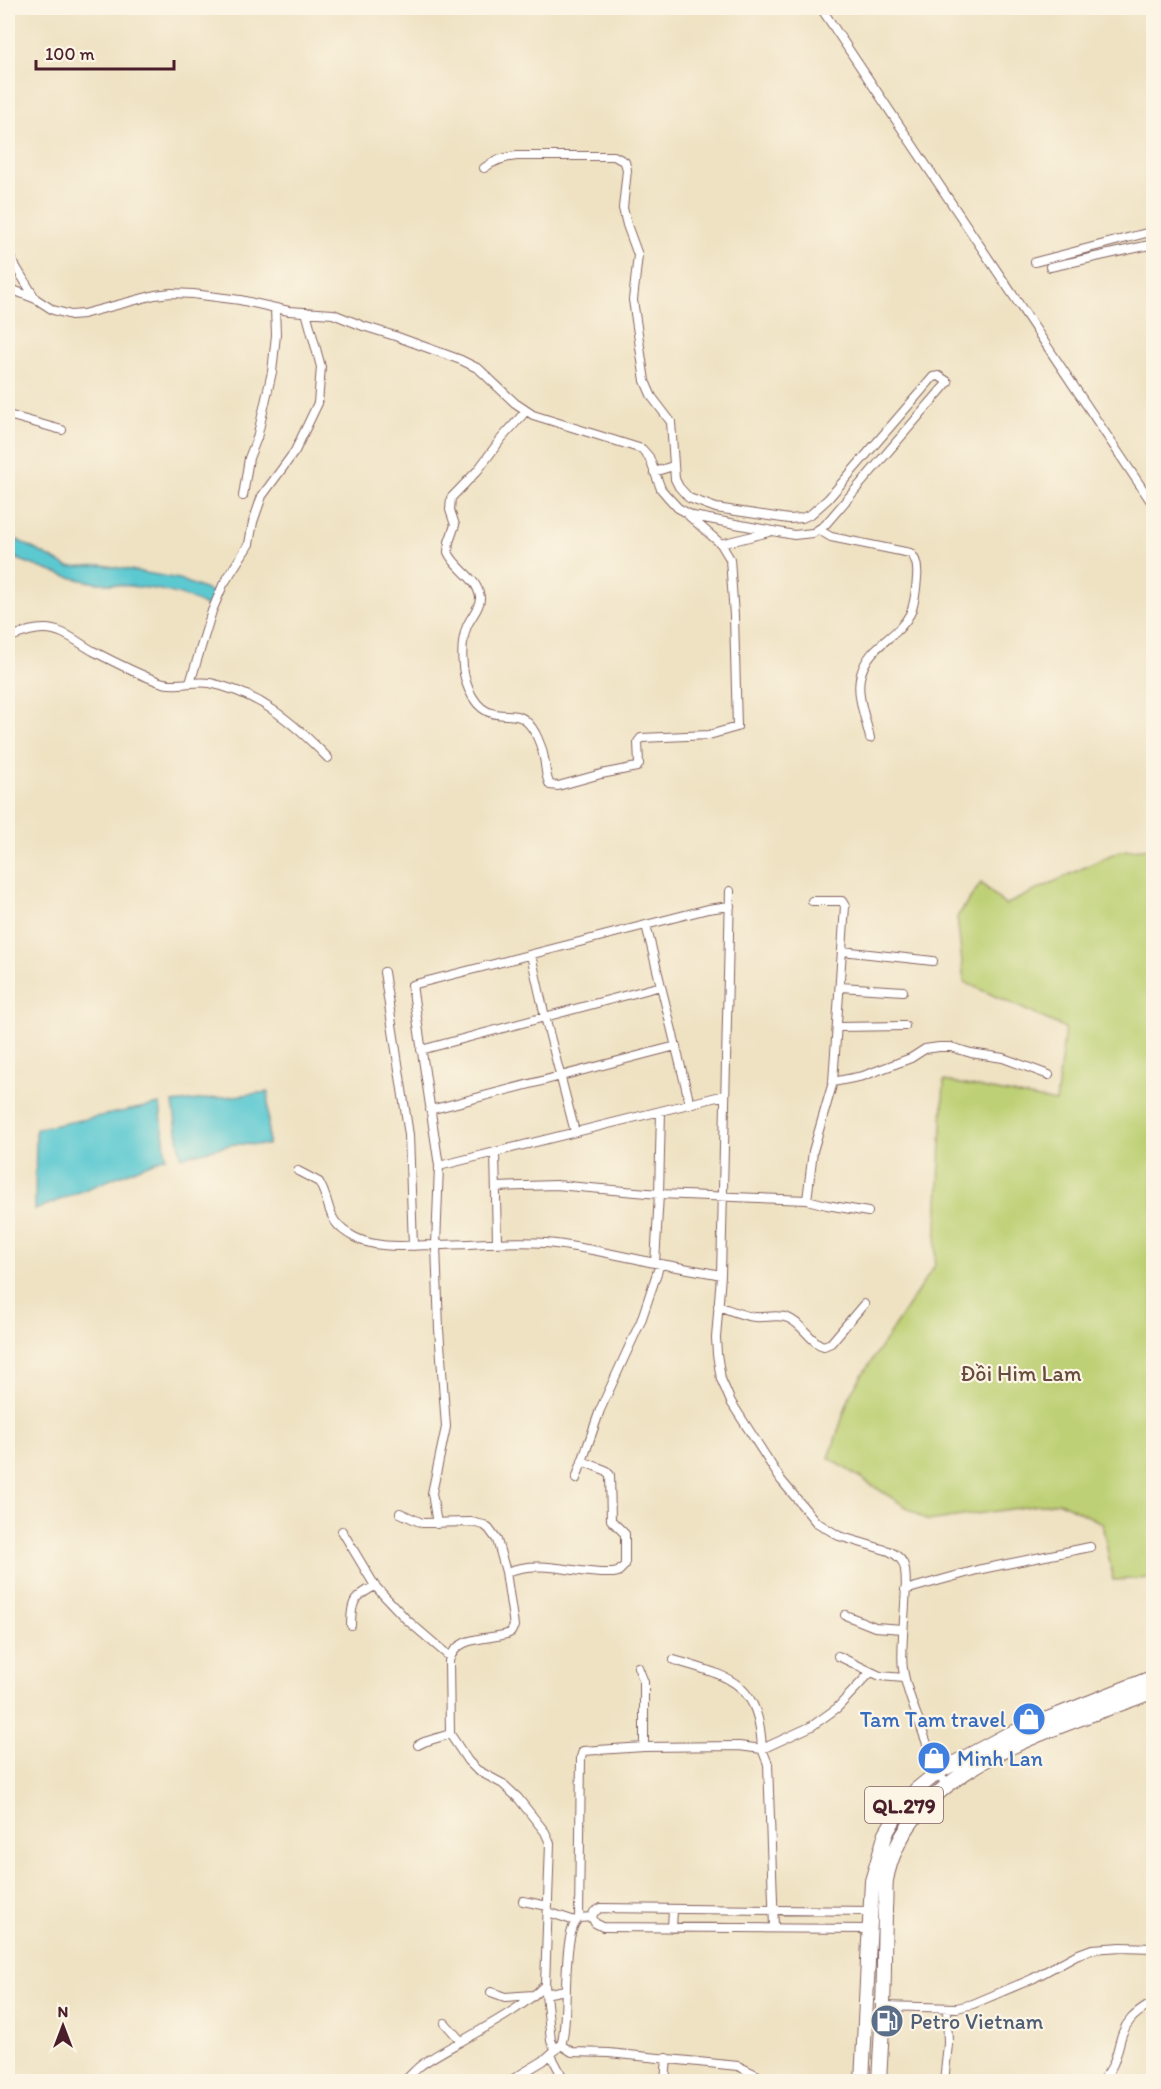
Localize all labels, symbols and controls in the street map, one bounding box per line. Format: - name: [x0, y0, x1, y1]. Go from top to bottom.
- scale bar: [36, 33, 174, 71]
- text: 100 m: [45, 43, 95, 65]
- park label: Đồi Him Lam: [960, 1360, 1082, 1387]
- shop icon: Tam Tam travel: [1011, 1701, 1047, 1737]
- place label: Tam Tam travel: [860, 1706, 1006, 1733]
- shop icon: Minh Lan: [916, 1740, 952, 1776]
- place label: Minh Lan: [957, 1745, 1043, 1772]
- road number: QL.279: [865, 1787, 943, 1823]
- north arrow: [33, 1996, 93, 2056]
- text: N: [58, 2002, 68, 2021]
- fuel station icon: Petro Vietnam: [869, 2003, 905, 2039]
- place label: Petro Vietnam: [910, 2008, 1044, 2035]

